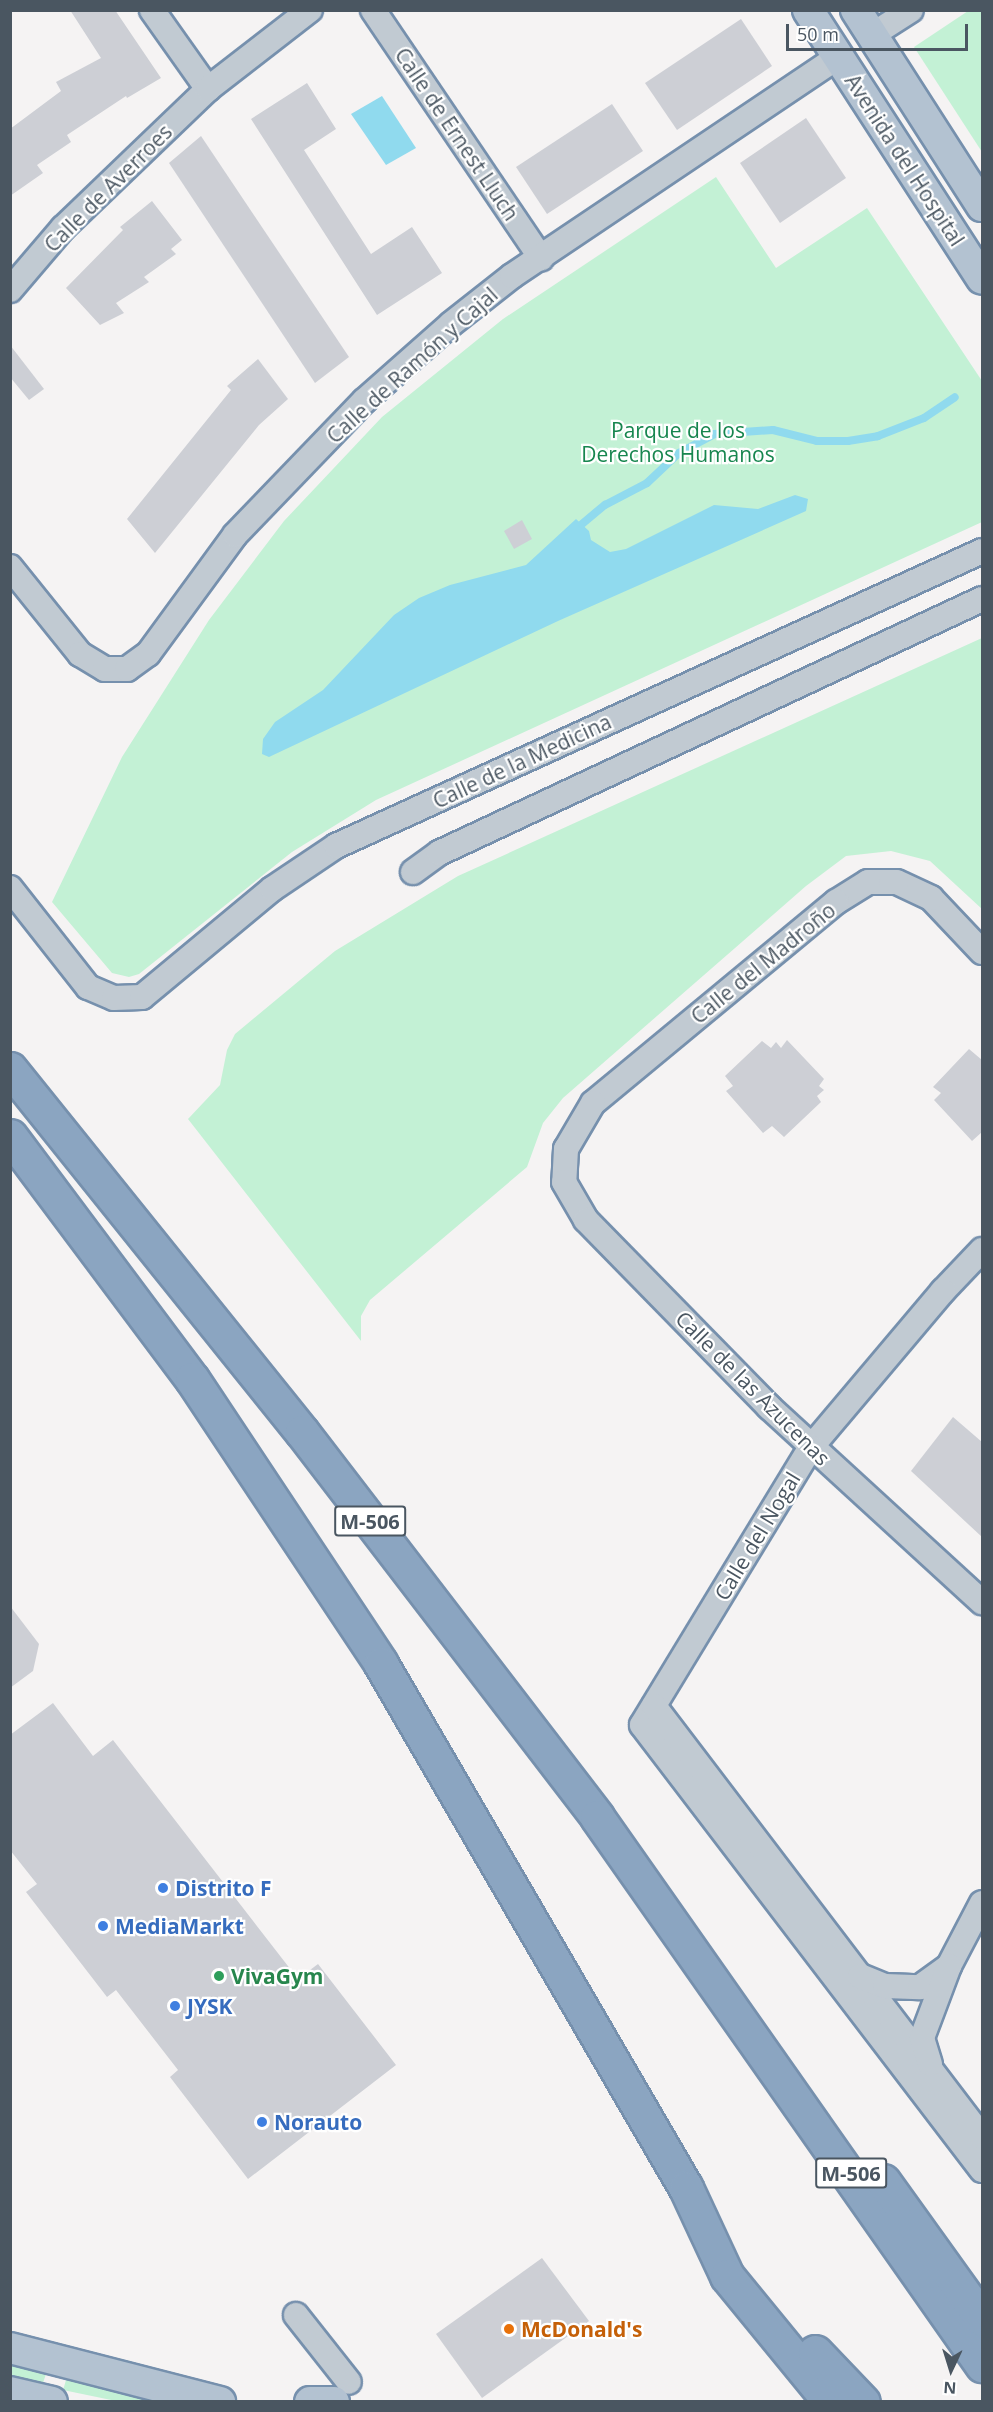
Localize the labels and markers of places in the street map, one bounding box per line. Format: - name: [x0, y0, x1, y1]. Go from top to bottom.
- place label: Distrito F: [175, 1875, 272, 1901]
- marker: Distrito F: [156, 1881, 170, 1895]
- place label: MediaMarkt: [115, 1913, 244, 1939]
- marker: MediaMarkt: [96, 1919, 110, 1933]
- place label: VivaGym: [231, 1963, 323, 1989]
- marker: VivaGym: [212, 1969, 226, 1983]
- place label: JYSK: [187, 1993, 233, 2019]
- marker: JYSK: [168, 1999, 182, 2013]
- place label: Norauto: [274, 2109, 362, 2135]
- marker: Norauto: [255, 2115, 269, 2129]
- place label: McDonald's: [521, 2316, 642, 2342]
- marker: McDonald's: [502, 2322, 516, 2336]

